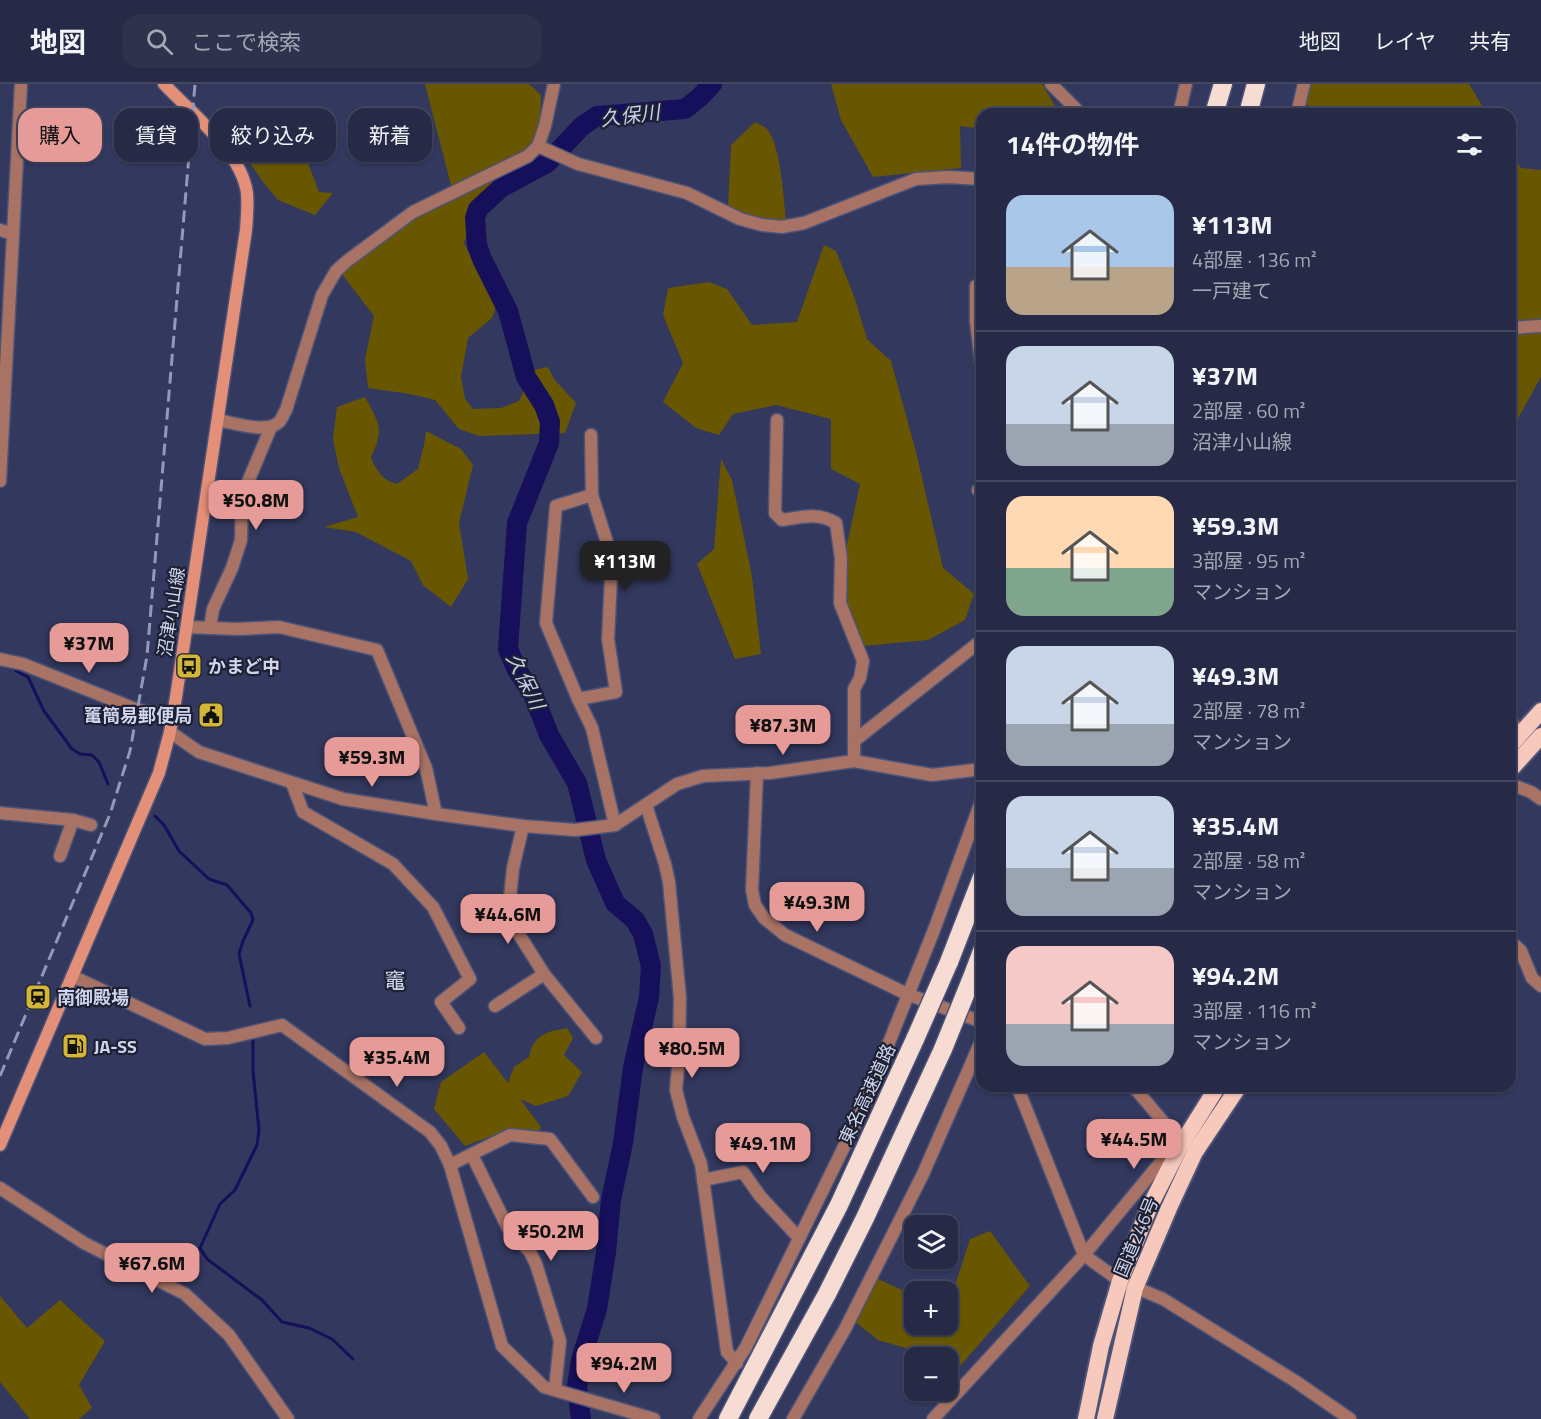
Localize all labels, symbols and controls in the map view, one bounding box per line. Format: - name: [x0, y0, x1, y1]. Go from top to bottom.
- search box: [122, 14, 542, 68]
- text: 地図: [30, 20, 86, 63]
- icon: search: [143, 25, 176, 58]
- text: ここで検索: [191, 25, 301, 59]
- text: 地図: [1299, 25, 1341, 57]
- text: レイヤ: [1374, 25, 1436, 57]
- text: 共有: [1469, 25, 1511, 57]
- water label: 久保川: [598, 96, 664, 134]
- chip: 購入: [18, 108, 102, 162]
- chip: 賃貸: [114, 108, 198, 162]
- chip: 絞り込み: [210, 108, 336, 162]
- chip: 新着: [348, 108, 432, 162]
- text: 14件の物件: [1006, 125, 1139, 164]
- icon: filters: [1453, 128, 1486, 161]
- text: ¥113M: [1192, 205, 1273, 244]
- icon: home: [1054, 219, 1126, 291]
- text: 4部屋 · 136 m²: [1192, 244, 1317, 275]
- text: 一戸建て: [1192, 275, 1272, 306]
- text: ¥37M: [1192, 356, 1258, 395]
- icon: home: [1054, 370, 1126, 442]
- text: 2部屋 · 60 m²: [1192, 395, 1305, 426]
- text: 沼津小山線: [1192, 426, 1292, 457]
- pin: ¥50.8M: [207, 480, 305, 531]
- text: ¥50.8M: [222, 484, 290, 515]
- text: ¥59.3M: [1192, 506, 1279, 545]
- icon: home: [1054, 520, 1126, 592]
- pin: ¥113M: [583, 541, 667, 592]
- text: ¥113M: [594, 545, 656, 576]
- text: 3部屋 · 95 m²: [1192, 545, 1305, 576]
- street label: 沼津小山線: [151, 565, 191, 659]
- text: マンション: [1192, 576, 1292, 607]
- pin: ¥37M: [53, 623, 125, 674]
- text: ¥37M: [64, 627, 114, 658]
- water label: 久保川: [499, 647, 554, 717]
- bus stop icon: かまど中: [174, 651, 204, 681]
- place label: かまど中: [208, 653, 280, 680]
- text: ¥49.3M: [1192, 656, 1279, 695]
- icon: home: [1054, 670, 1126, 742]
- text: 2部屋 · 78 m²: [1192, 695, 1305, 726]
- public building icon: 竃簡易郵便局: [196, 700, 226, 730]
- place label: 竃簡易郵便局: [84, 702, 192, 729]
- pin: ¥87.3M: [734, 705, 832, 756]
- text: ¥87.3M: [749, 709, 817, 740]
- text: マンション: [1192, 726, 1292, 757]
- pin: ¥59.3M: [323, 737, 421, 788]
- text: ¥59.3M: [338, 741, 406, 772]
- text: ¥35.4M: [1192, 806, 1279, 845]
- icon: home: [1054, 820, 1126, 892]
- text: 2部屋 · 58 m²: [1192, 845, 1305, 876]
- text: マンション: [1192, 876, 1292, 907]
- pin: ¥49.3M: [768, 882, 866, 933]
- text: ¥49.3M: [783, 886, 851, 917]
- pin: ¥44.6M: [459, 894, 557, 945]
- text: ¥44.6M: [474, 898, 542, 929]
- text: ¥94.2M: [1192, 956, 1279, 995]
- district label: 竈: [385, 964, 406, 996]
- icon: home: [1054, 970, 1126, 1042]
- station icon: 南御殿場: [23, 982, 53, 1012]
- place label: 南御殿場: [57, 984, 129, 1011]
- text: 3部屋 · 116 m²: [1192, 995, 1317, 1026]
- text: マンション: [1192, 1026, 1292, 1057]
- pin: ¥80.5M: [643, 1028, 741, 1079]
- fuel station icon: JA-SS: [60, 1031, 90, 1061]
- text: ¥80.5M: [658, 1032, 726, 1063]
- place label: JA-SS: [94, 1033, 137, 1060]
- pin: ¥35.4M: [348, 1037, 446, 1088]
- street label: 東名高速道路: [832, 1039, 902, 1149]
- text: ¥35.4M: [363, 1041, 431, 1072]
- pin: ¥44.5M: [1085, 1119, 1183, 1170]
- pin: ¥49.1M: [714, 1123, 812, 1174]
- text: ¥44.5M: [1100, 1123, 1168, 1154]
- text: ¥49.1M: [729, 1127, 797, 1158]
- street label: 国道246号: [1107, 1193, 1165, 1281]
- pin: ¥50.2M: [502, 1211, 600, 1262]
- text: ¥50.2M: [517, 1215, 585, 1246]
- map controls: [904, 1215, 958, 1401]
- button: layers: [904, 1215, 958, 1269]
- pin: ¥67.6M: [103, 1243, 201, 1294]
- text: ¥67.6M: [118, 1247, 186, 1278]
- button: +: [904, 1281, 958, 1335]
- pin: ¥94.2M: [575, 1343, 673, 1394]
- text: ¥94.2M: [590, 1347, 658, 1378]
- button: −: [904, 1347, 958, 1401]

